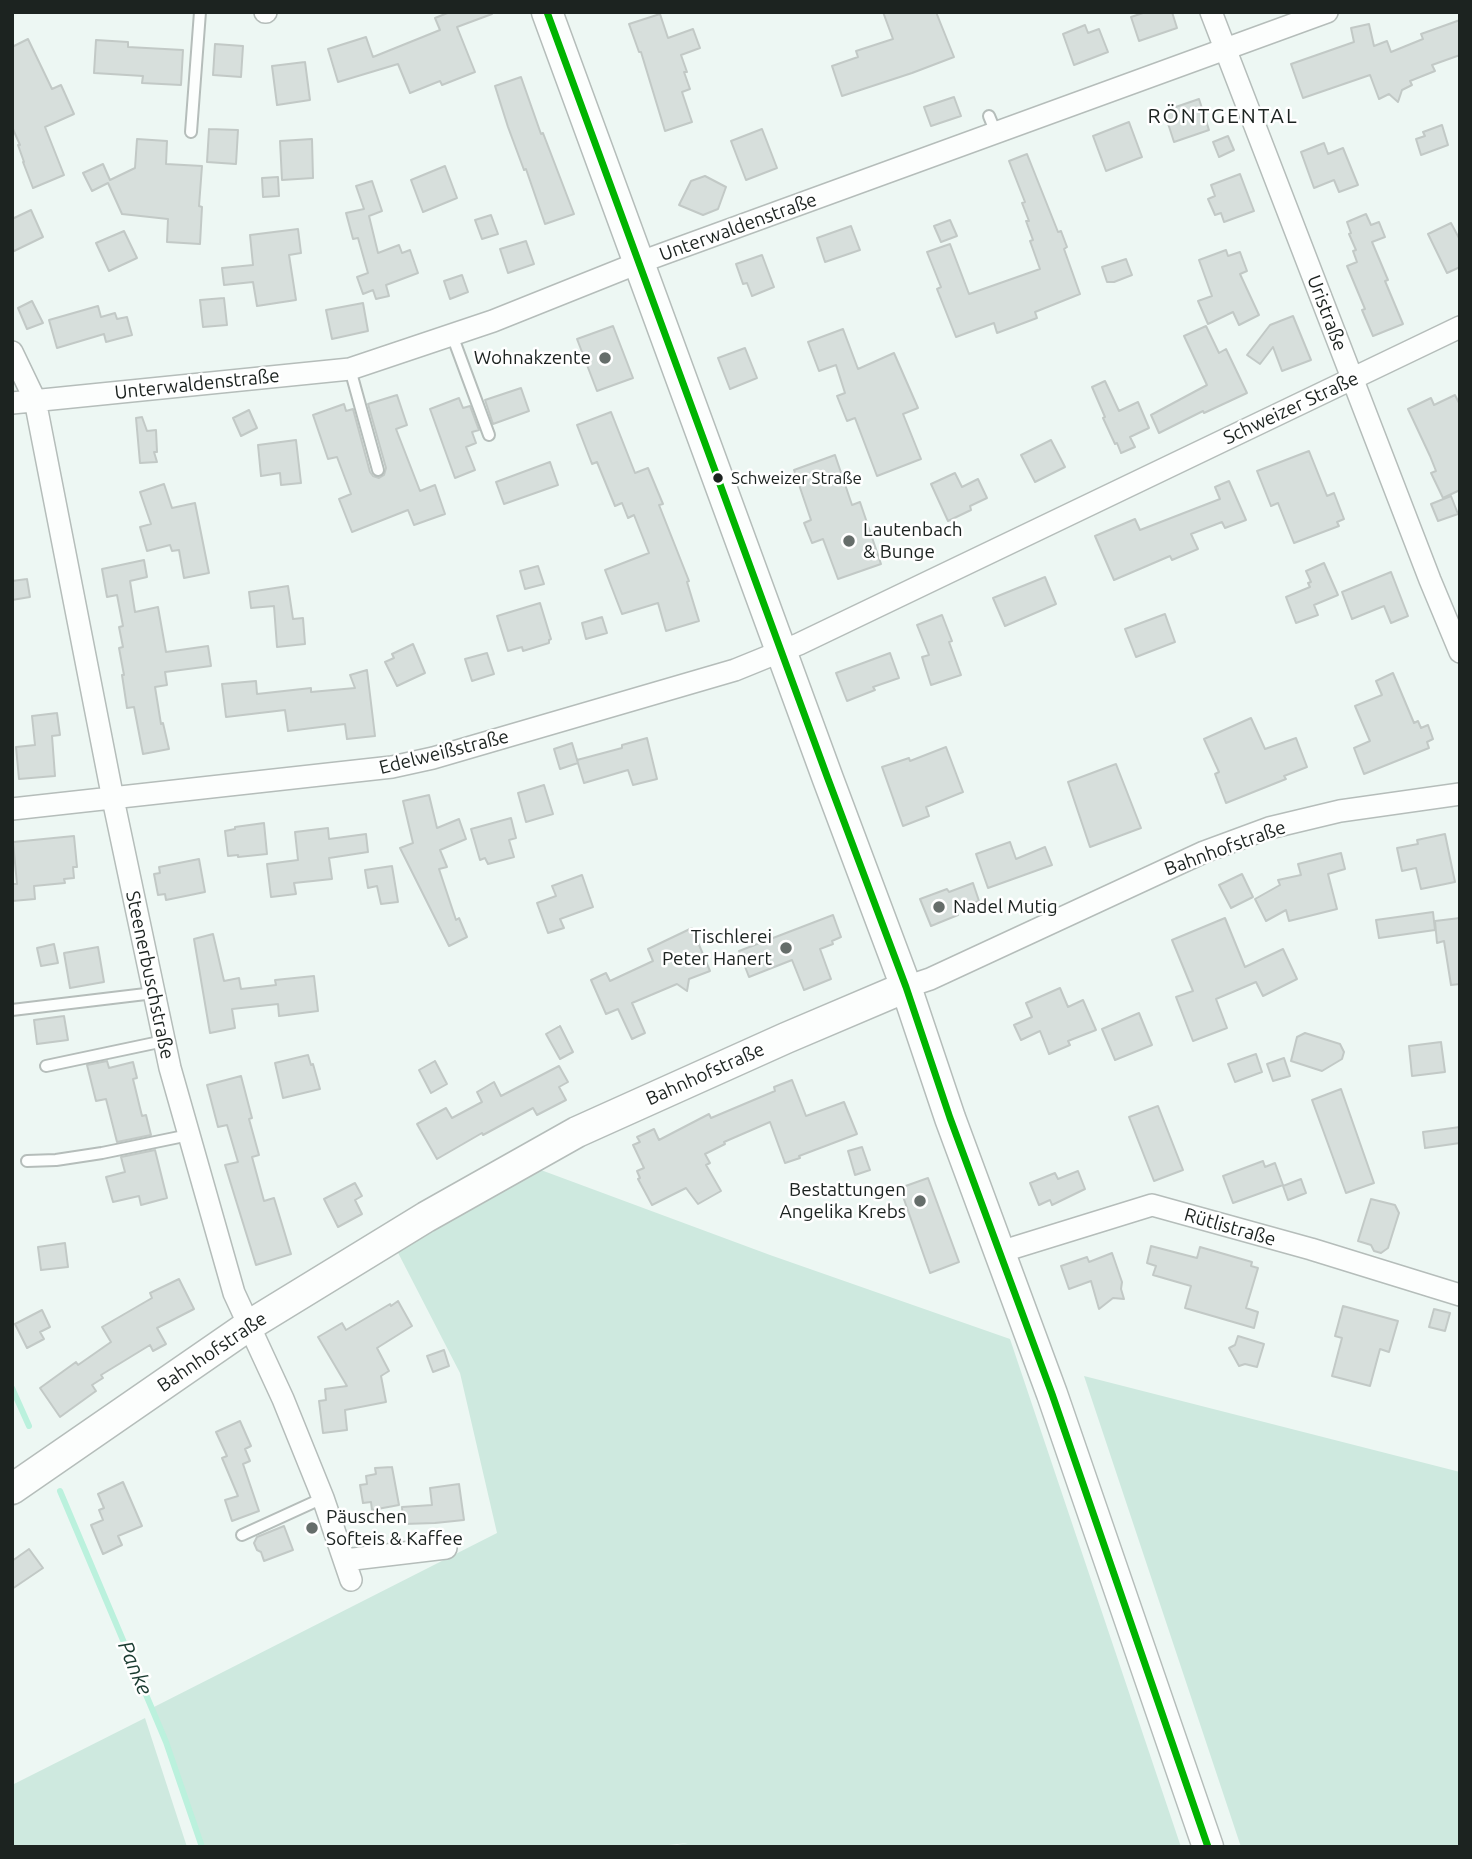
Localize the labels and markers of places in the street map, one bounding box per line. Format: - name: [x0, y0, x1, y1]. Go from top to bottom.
- place label: Wohnakzente: [474, 347, 591, 369]
- marker: Wohnakzente: [597, 350, 613, 366]
- place label: Schweizer Straße: [731, 468, 862, 488]
- marker: Schweizer Straße: [711, 471, 725, 485]
- place label: Lautenbach & Bunge: [863, 519, 963, 563]
- marker: Lautenbach & Bunge: [841, 533, 857, 549]
- place label: Nadel Mutig: [953, 896, 1058, 918]
- marker: Nadel Mutig: [931, 899, 947, 915]
- place label: Tischlerei Peter Hanert: [662, 926, 772, 970]
- marker: Tischlerei Peter Hanert: [778, 940, 794, 956]
- place label: Bestattungen Angelika Krebs: [779, 1179, 906, 1223]
- marker: Bestattungen Angelika Krebs: [912, 1193, 928, 1209]
- place label: Päuschen Softeis & Kaffee: [326, 1506, 463, 1550]
- marker: Päuschen Softeis & Kaffee: [304, 1520, 320, 1536]

